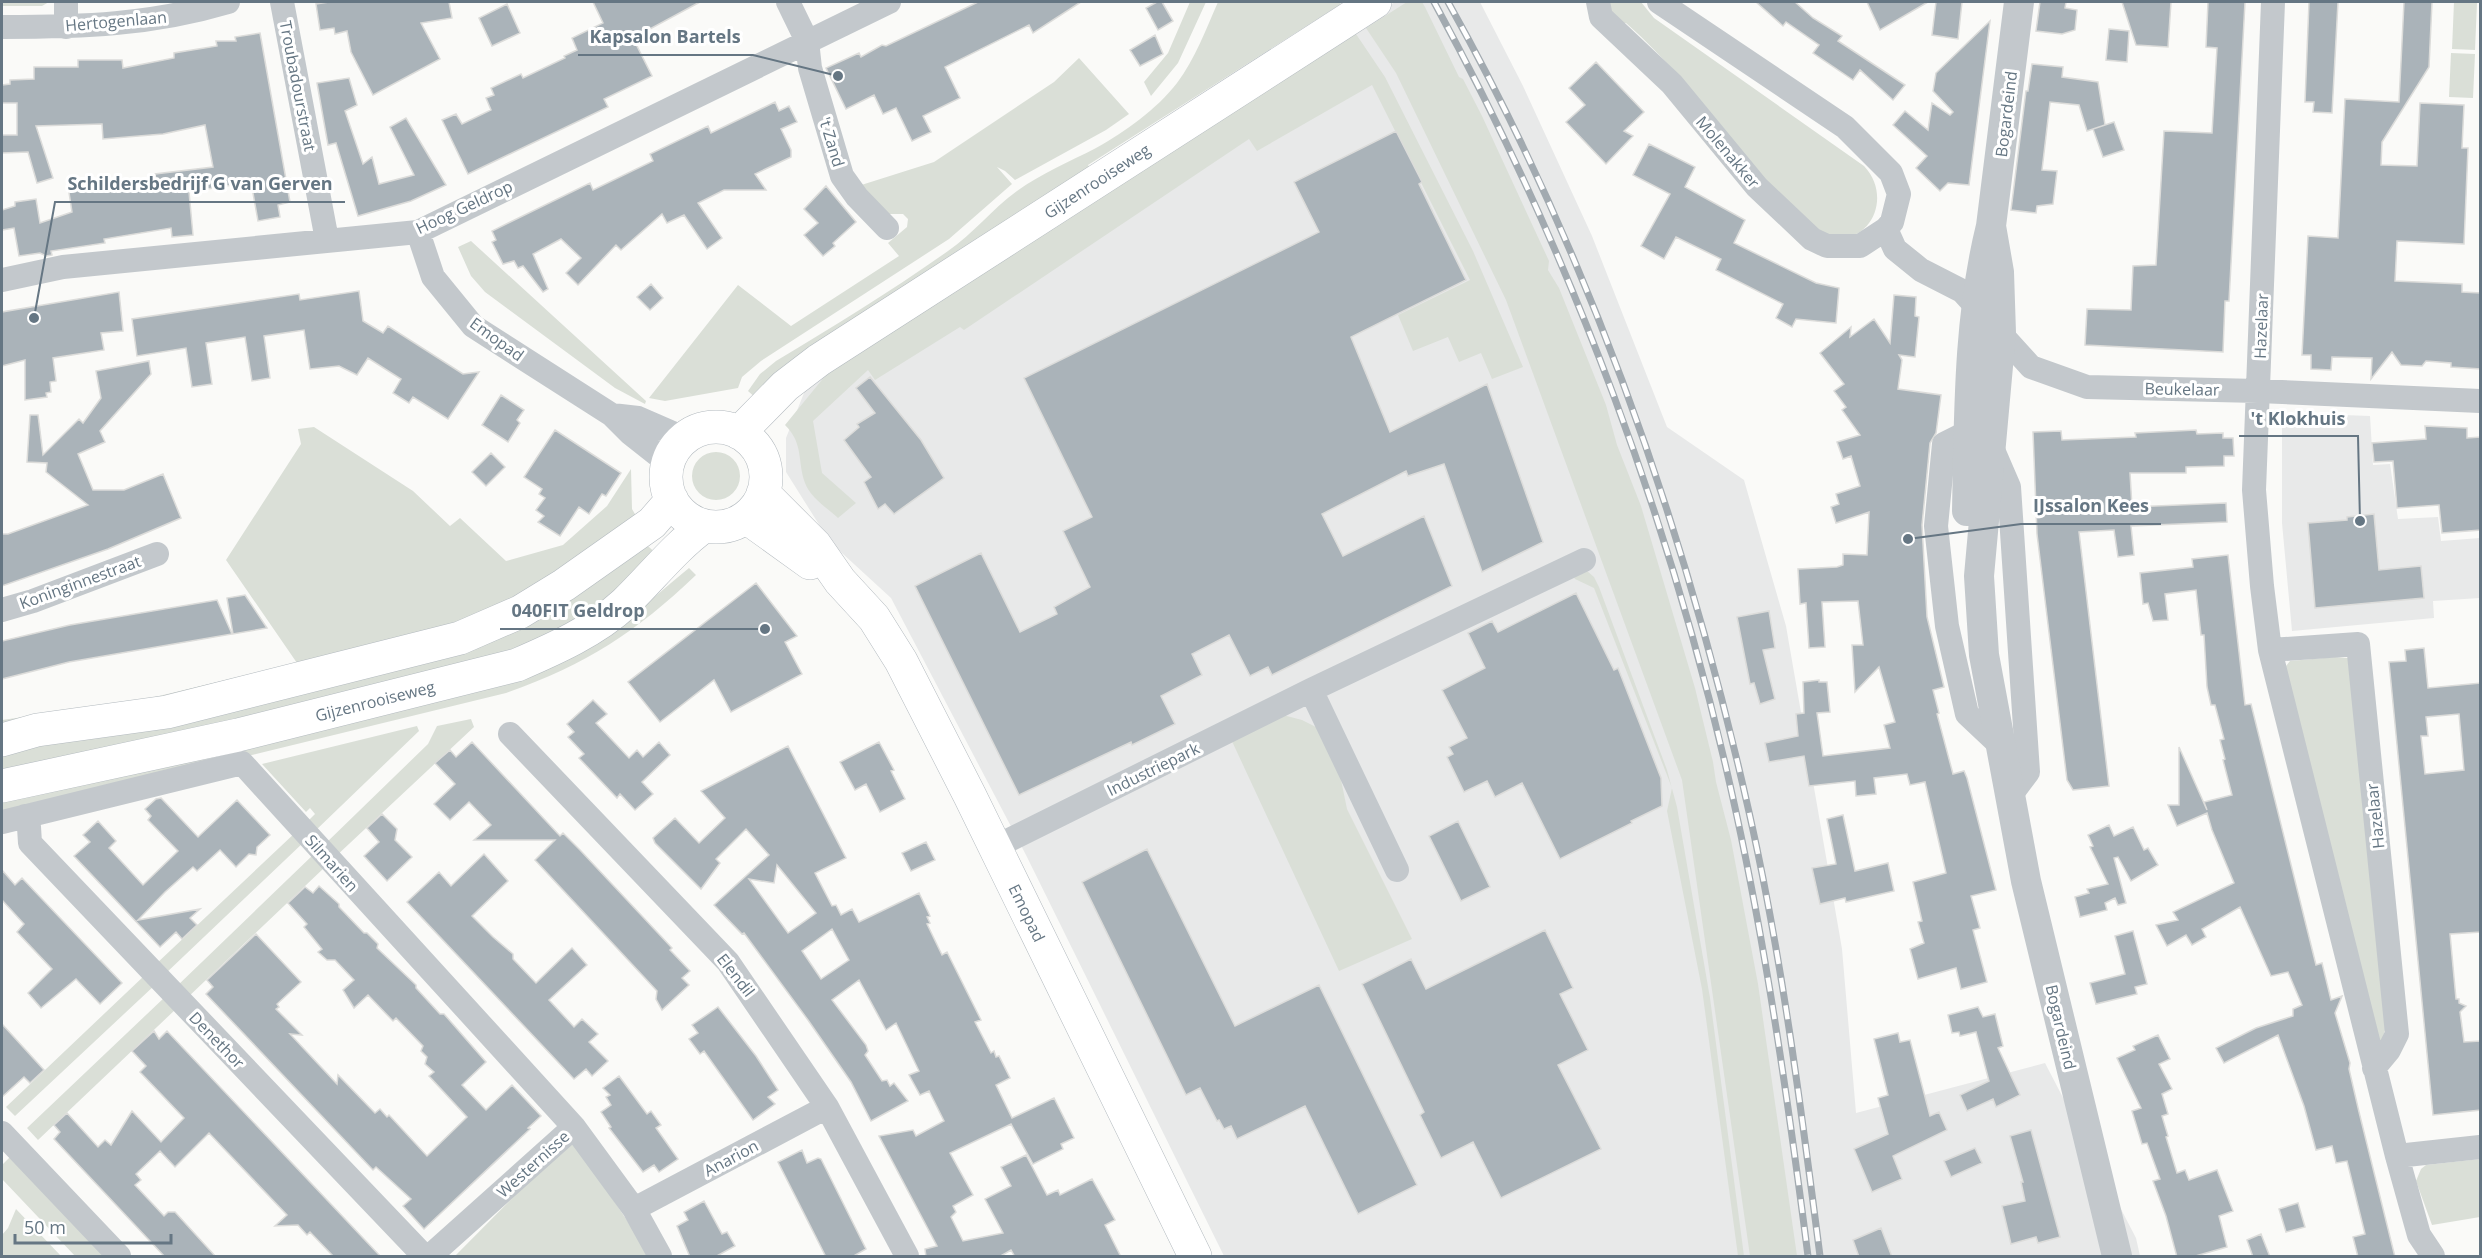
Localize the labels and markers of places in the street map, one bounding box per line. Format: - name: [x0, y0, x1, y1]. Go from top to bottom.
- callout: Kapsalon Bartels: [578, 19, 753, 55]
- callout: Schildersbedrijf G van Gerven: [55, 166, 345, 202]
- callout: 't Klokhuis: [2239, 400, 2358, 436]
- callout: IJssalon Kees: [2021, 488, 2161, 524]
- callout: 040FIT Geldrop: [500, 593, 657, 629]

